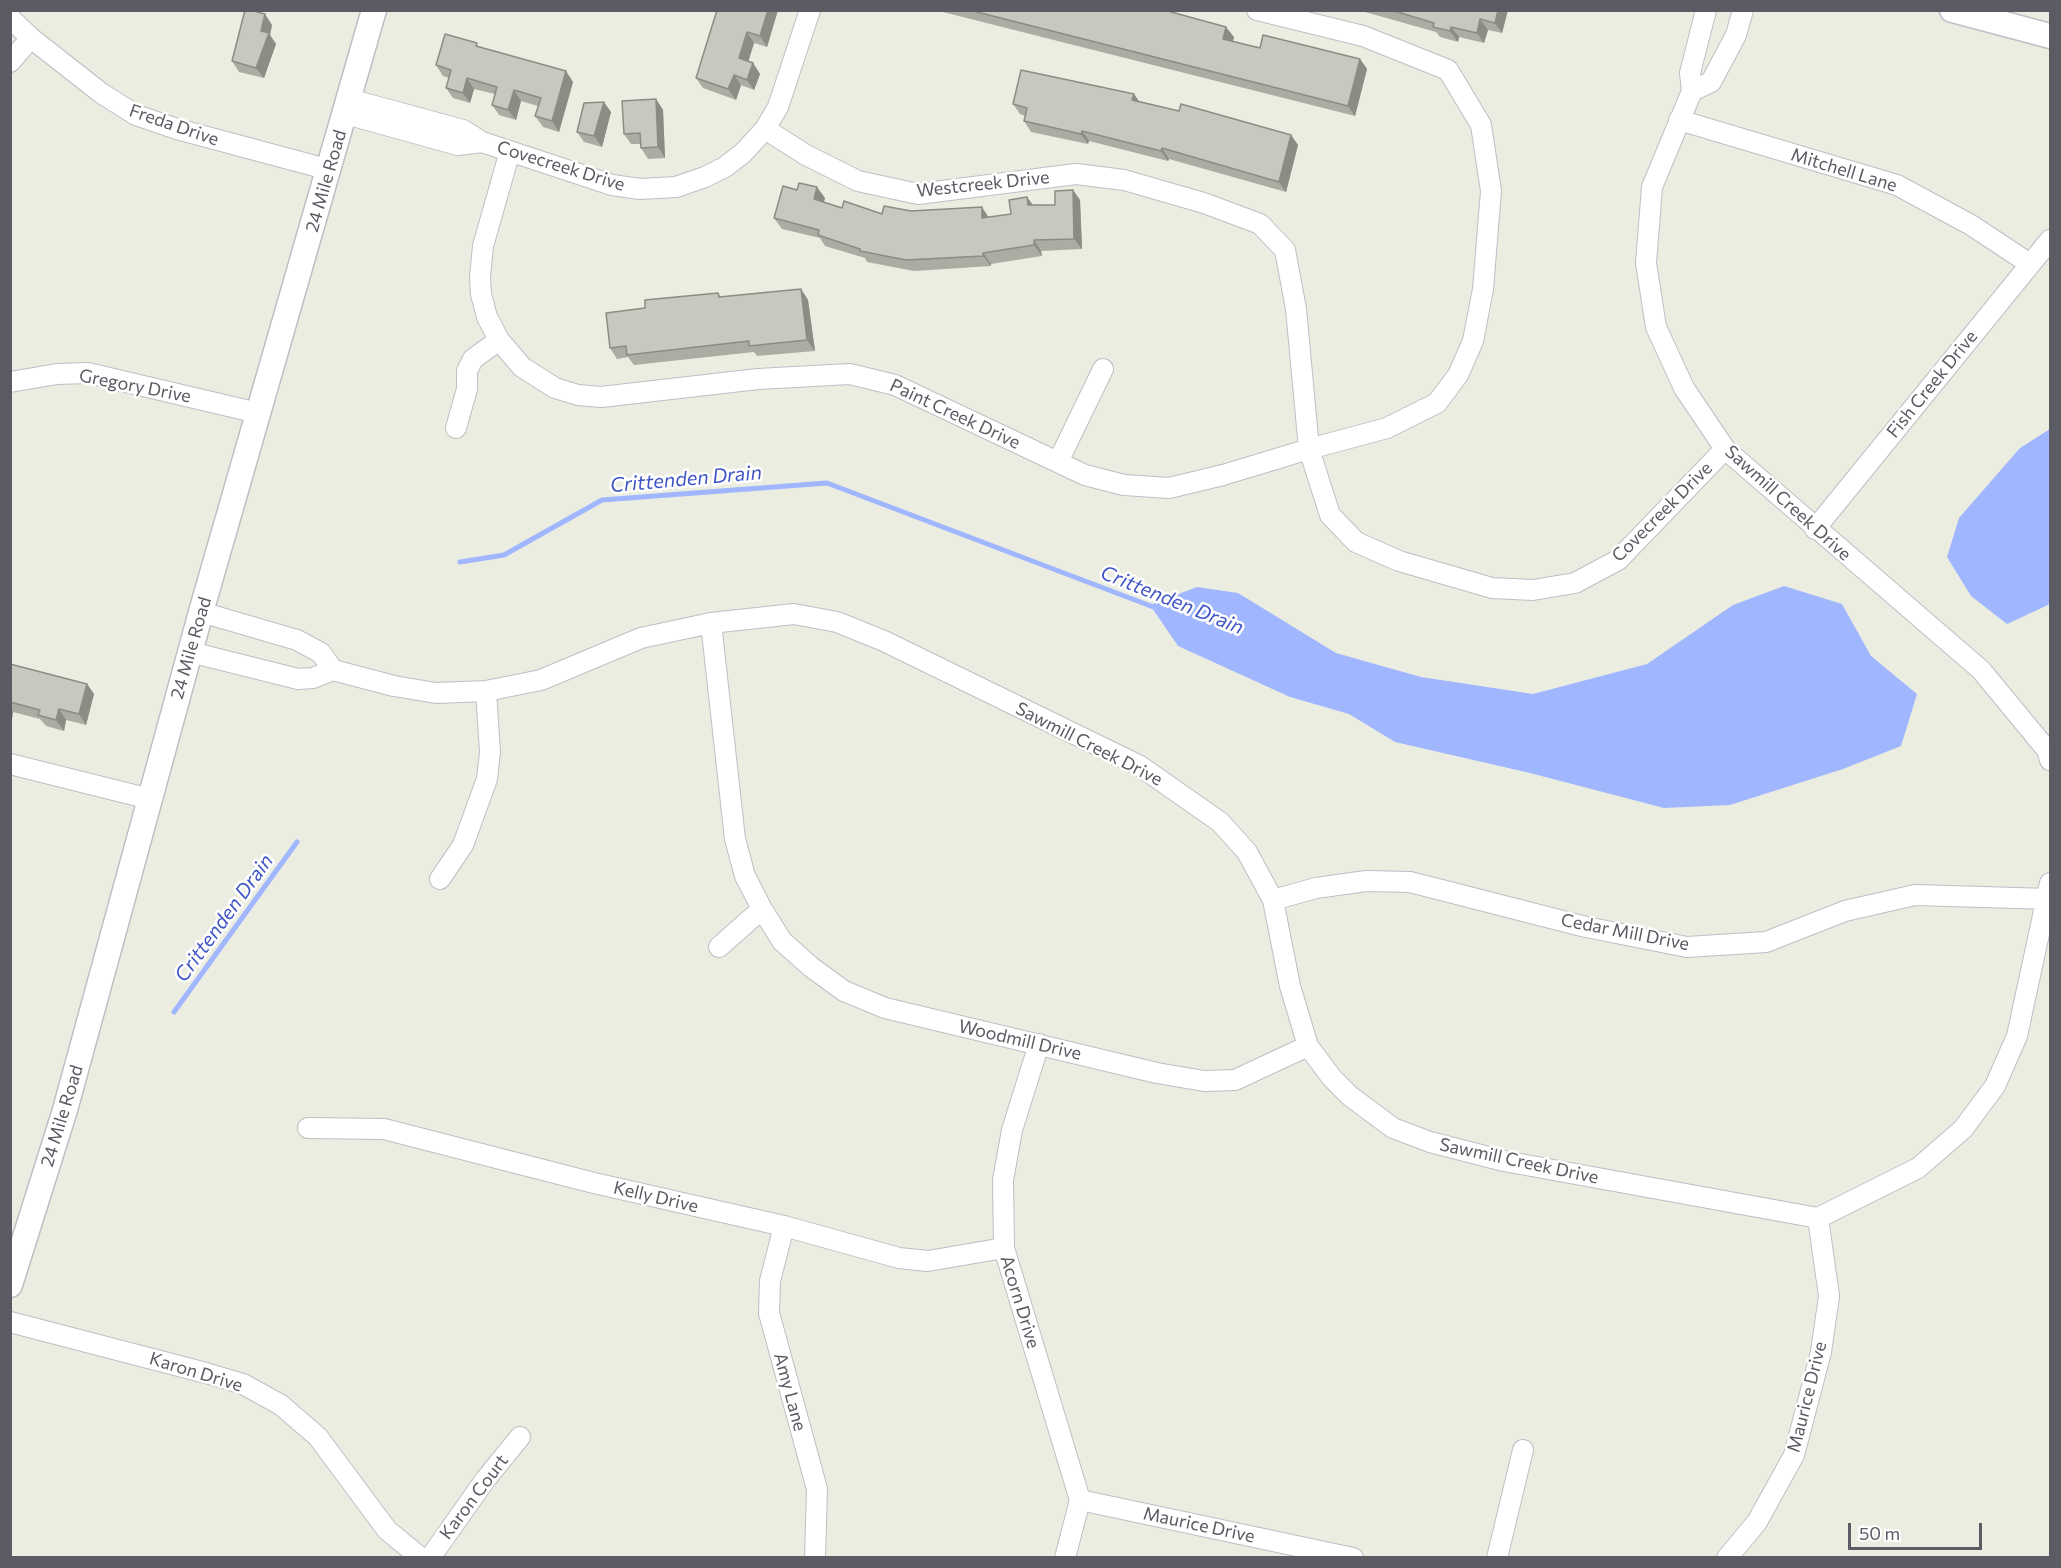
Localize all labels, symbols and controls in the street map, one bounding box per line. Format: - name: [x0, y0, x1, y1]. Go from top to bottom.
- street label: Freda Drive: [126, 100, 222, 150]
- street label: 24 Mile Road: [301, 127, 351, 235]
- street label: Covecreek Drive: [494, 136, 628, 196]
- street label: Mitchell Lane: [1788, 144, 1900, 196]
- street label: Westcreek Drive: [916, 166, 1050, 202]
- street label: Fish Creek Drive: [1882, 326, 1982, 442]
- street label: Gregory Drive: [77, 365, 193, 407]
- street label: Paint Creek Drive: [886, 374, 1024, 454]
- street label: Sawmill Creek Drive: [1721, 441, 1855, 565]
- street label: Covecreek Drive: [1607, 457, 1717, 567]
- water label: Crittenden Drain: [609, 460, 763, 498]
- water label: Crittenden Drain: [1097, 560, 1247, 640]
- street label: 24 Mile Road: [166, 594, 216, 702]
- street label: Sawmill Creek Drive: [1012, 698, 1166, 790]
- water label: Crittenden Drain: [170, 849, 278, 987]
- street label: Cedar Mill Drive: [1559, 909, 1691, 955]
- street label: Woodmill Drive: [956, 1015, 1084, 1065]
- street label: 24 Mile Road: [36, 1062, 88, 1170]
- street label: Sawmill Creek Drive: [1438, 1134, 1600, 1188]
- street label: Kelly Drive: [612, 1177, 700, 1217]
- street label: Acorn Drive: [996, 1253, 1044, 1351]
- street label: Maurice Drive: [1783, 1339, 1831, 1455]
- street label: Karon Drive: [147, 1348, 245, 1396]
- street label: Amy Lane: [769, 1350, 811, 1434]
- street label: Karon Court: [435, 1450, 513, 1544]
- street label: Maurice Drive: [1141, 1503, 1257, 1547]
- scale bar: [1851, 1511, 1984, 1549]
- text: 50 m: [1859, 1522, 1900, 1544]

